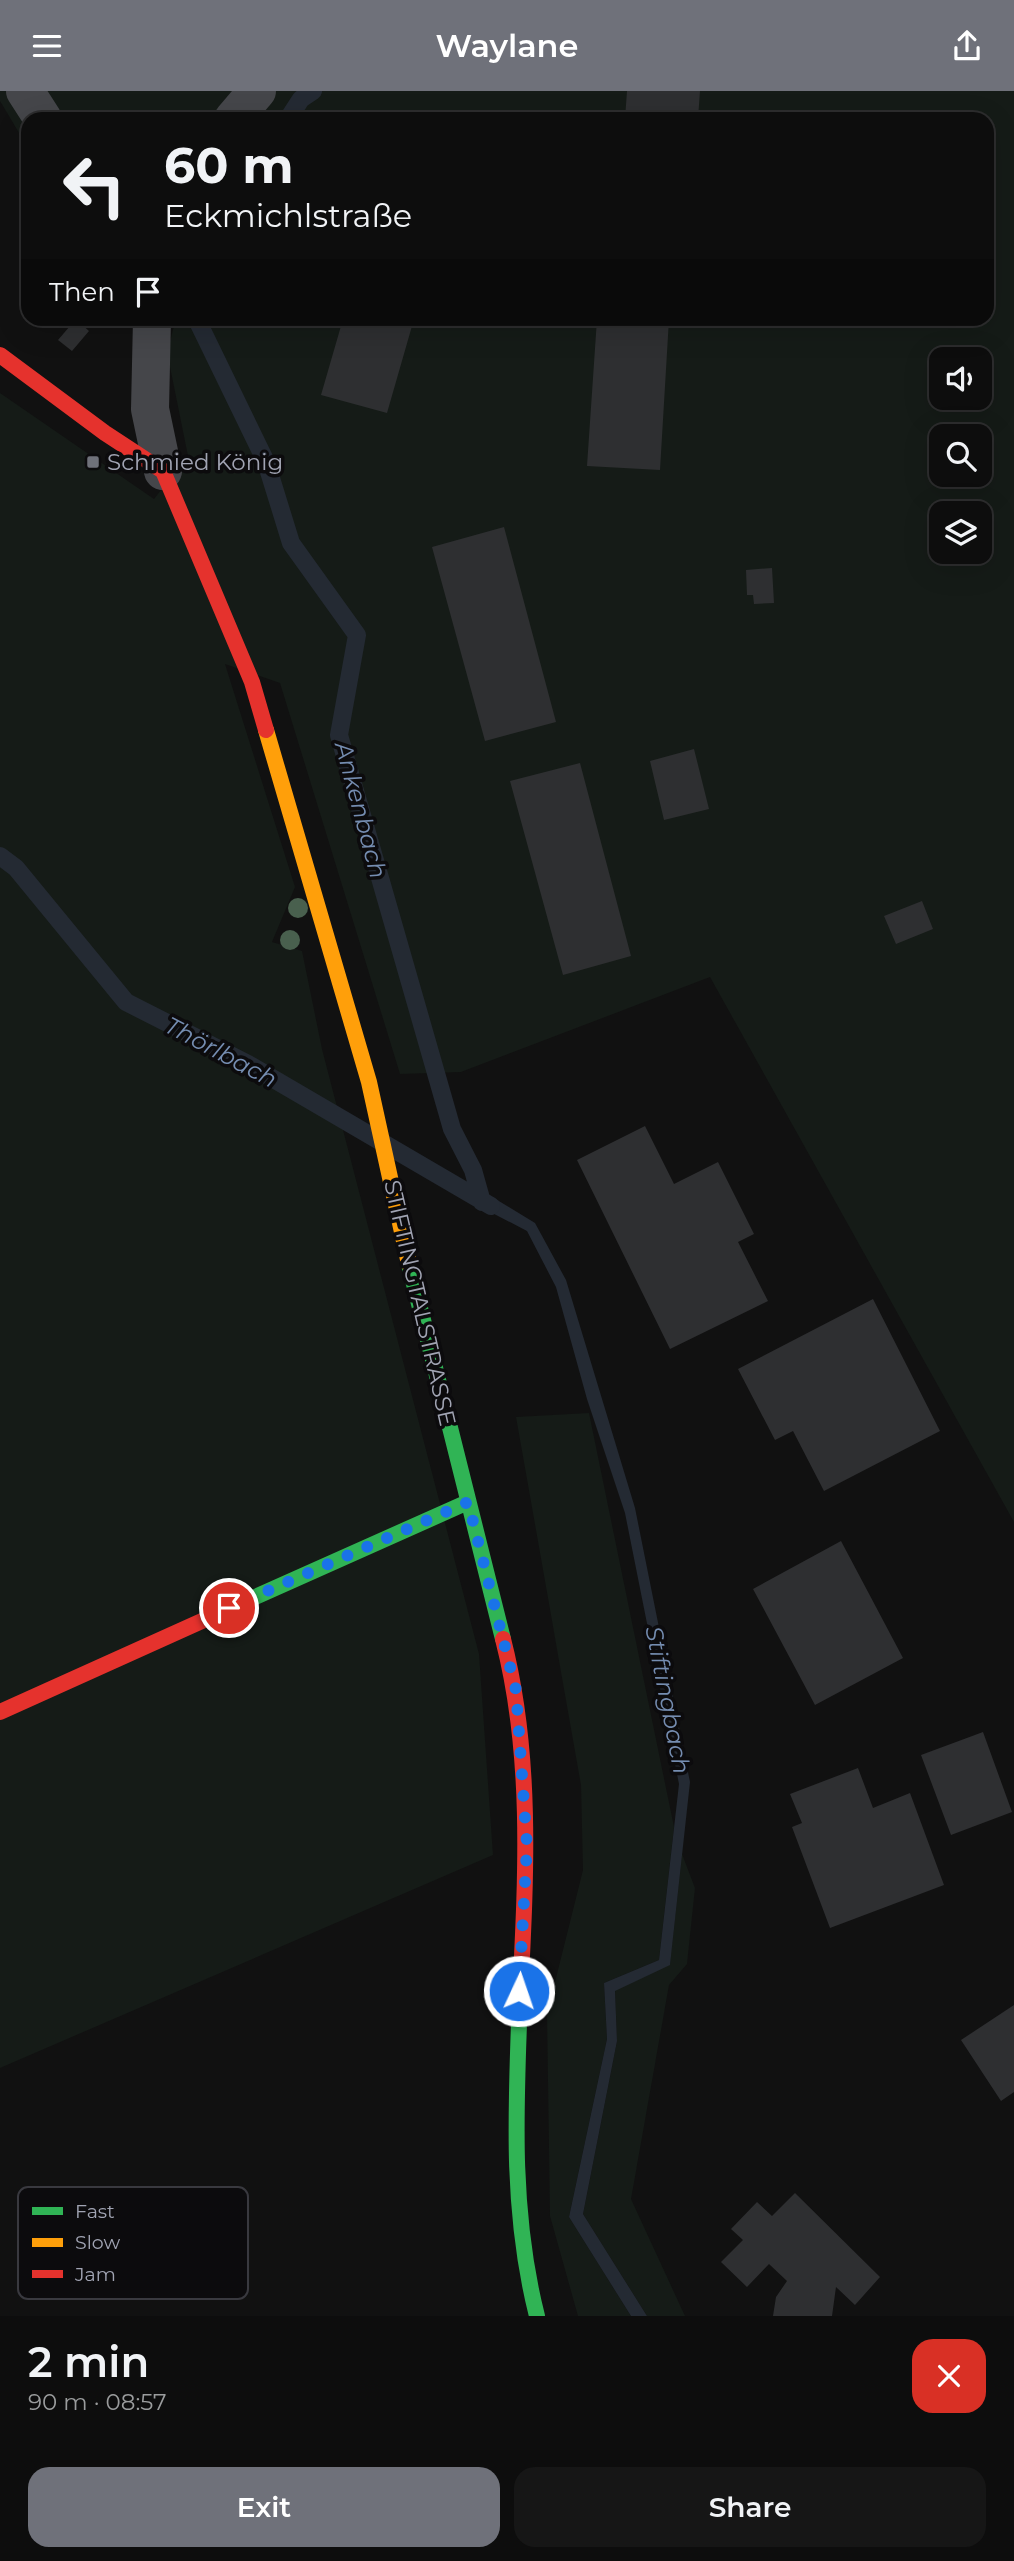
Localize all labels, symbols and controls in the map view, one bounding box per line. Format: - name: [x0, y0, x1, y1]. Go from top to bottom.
- text: Waylane: [436, 26, 578, 65]
- icon: menu: [28, 27, 66, 65]
- icon: share: [948, 27, 986, 65]
- text: 60 m: [164, 136, 294, 195]
- icon: left: [49, 140, 140, 231]
- text: Eckmichlstraße: [164, 196, 412, 235]
- icon: arrive: [129, 273, 167, 311]
- text: Then: [49, 276, 115, 308]
- map controls: [929, 347, 992, 564]
- button: sound: [929, 347, 992, 410]
- button: search: [929, 424, 992, 487]
- place label: Schmied König: [107, 448, 283, 476]
- marker: Schmied König: [85, 454, 101, 470]
- button: layers: [929, 501, 992, 564]
- water label: Ankenbach: [328, 737, 393, 881]
- water label: Thörlbach: [160, 1010, 282, 1094]
- street label: STIFTINGTALSTRASSE: [378, 1177, 462, 1429]
- pin: [199, 1578, 259, 1638]
- icon: arrive: [210, 1589, 248, 1627]
- water label: Stiftingbach: [639, 1624, 697, 1776]
- position arrow: [482, 1954, 556, 2028]
- legend: [18, 2187, 248, 2299]
- text: Fast: [75, 2200, 115, 2223]
- text: Slow: [75, 2231, 120, 2254]
- text: Jam: [74, 2263, 116, 2286]
- text: 2 min: [28, 2336, 149, 2388]
- button: close: [912, 2339, 986, 2413]
- text: 90 m · 08:57: [28, 2388, 167, 2416]
- button: Exit: [28, 2467, 500, 2547]
- button: Share: [514, 2467, 986, 2547]

